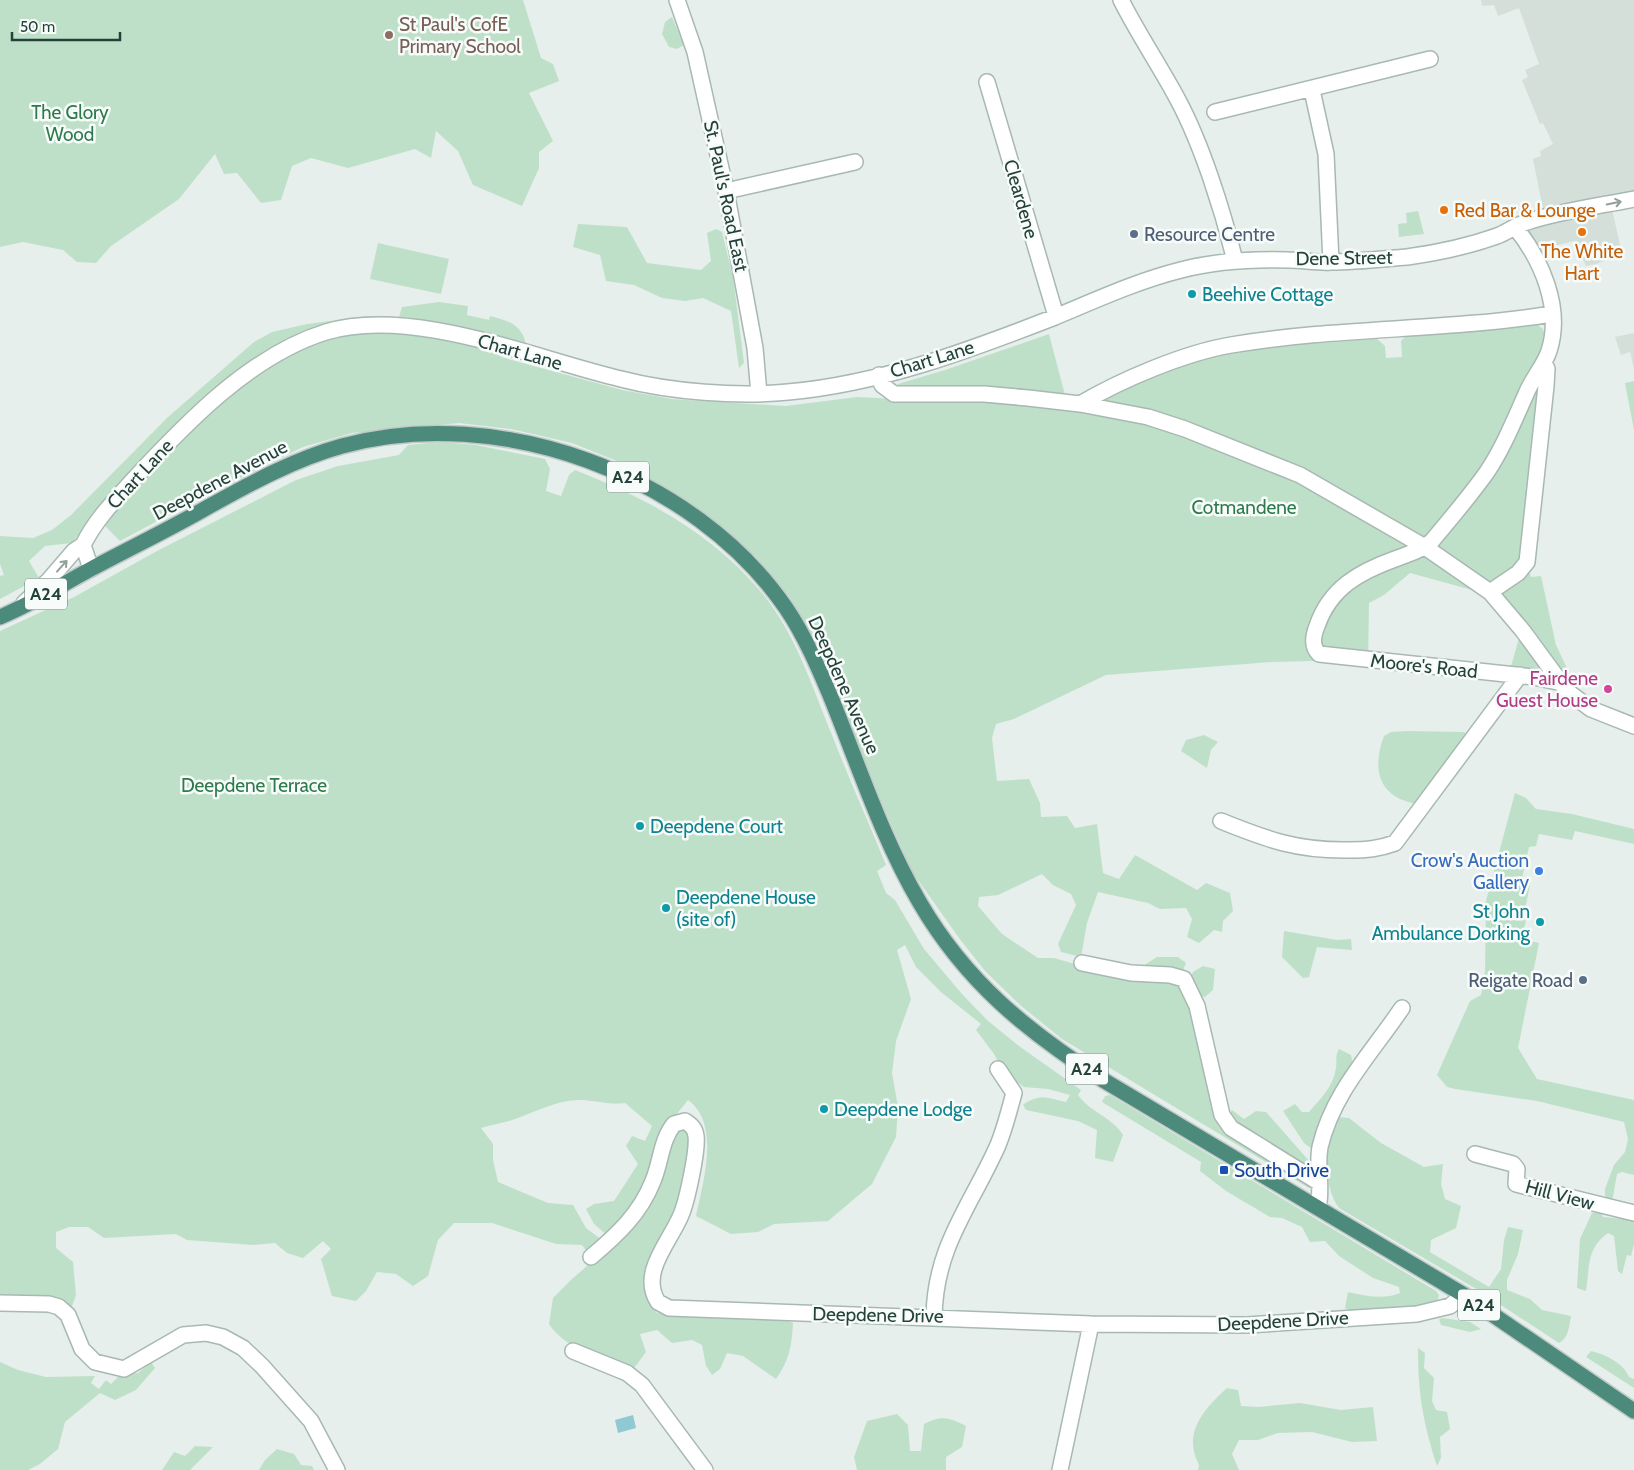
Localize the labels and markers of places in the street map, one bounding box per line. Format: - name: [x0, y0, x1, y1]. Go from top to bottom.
- place label: St Paul's CofE Primary School: [399, 13, 521, 58]
- marker: St Paul's CofE Primary School: [383, 29, 395, 41]
- place label: Red Bar & Lounge: [1454, 199, 1596, 222]
- marker: Red Bar & Lounge: [1438, 204, 1450, 216]
- place label: Resource Centre: [1144, 223, 1275, 246]
- marker: The White Hart: [1576, 226, 1588, 238]
- marker: Resource Centre: [1128, 228, 1140, 240]
- place label: The White Hart: [1541, 240, 1624, 285]
- place label: Beehive Cottage: [1202, 283, 1333, 306]
- marker: Beehive Cottage: [1186, 288, 1198, 300]
- place label: Fairdene Guest House: [1496, 667, 1598, 712]
- marker: Fairdene Guest House: [1602, 683, 1614, 695]
- place label: Deepdene Court: [650, 815, 783, 838]
- marker: Deepdene Court: [634, 820, 646, 832]
- place label: Crow's Auction Gallery: [1411, 849, 1529, 894]
- marker: Crow's Auction Gallery: [1533, 865, 1545, 877]
- place label: Deepdene House (site of): [676, 886, 816, 931]
- place label: St John Ambulance Dorking: [1372, 900, 1531, 945]
- marker: Deepdene House (site of): [660, 902, 672, 914]
- marker: St John Ambulance Dorking: [1534, 916, 1546, 928]
- place label: Reigate Road: [1468, 969, 1573, 992]
- marker: Reigate Road: [1577, 974, 1589, 986]
- place label: Deepdene Lodge: [834, 1098, 972, 1121]
- marker: Deepdene Lodge: [818, 1103, 830, 1115]
- place label: South Drive: [1234, 1159, 1329, 1182]
- marker: South Drive: [1218, 1164, 1230, 1176]

